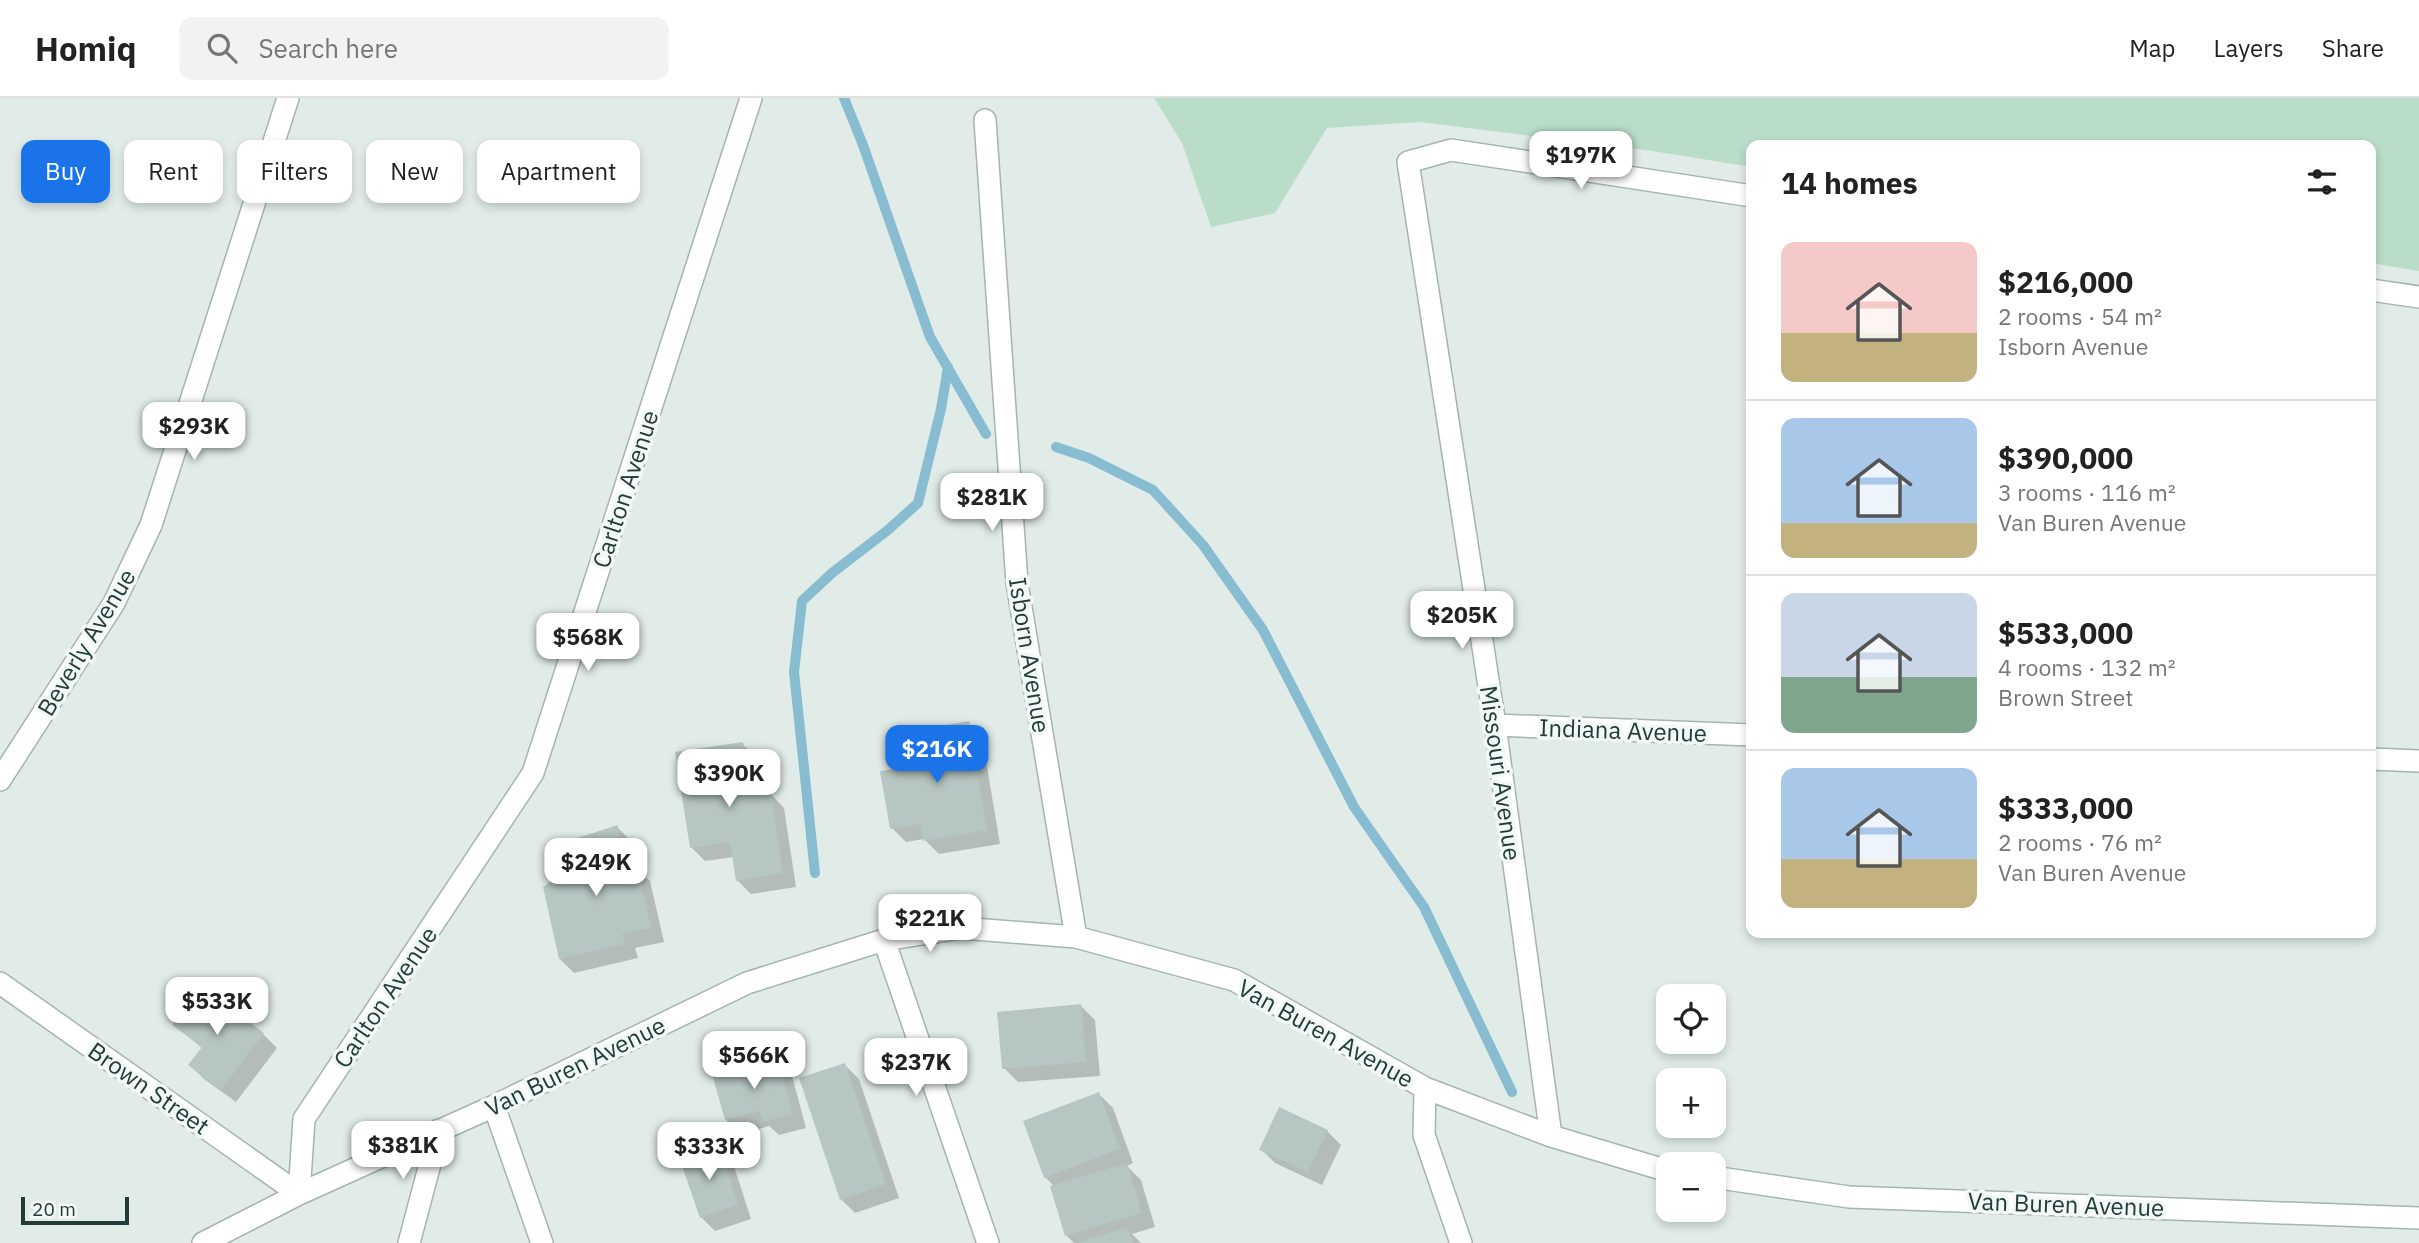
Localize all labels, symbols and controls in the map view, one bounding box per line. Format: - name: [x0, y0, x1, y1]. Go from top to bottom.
- search box: [179, 17, 669, 80]
- text: Homiq: [35, 27, 137, 70]
- icon: search: [203, 29, 241, 67]
- text: Search here: [259, 31, 398, 65]
- text: Map: [2129, 32, 2176, 64]
- text: Layers: [2214, 32, 2284, 64]
- text: Share: [2322, 32, 2384, 64]
- pin: $197K: [1532, 132, 1630, 191]
- text: $197K: [1545, 139, 1617, 169]
- chip: Buy: [21, 140, 110, 203]
- chip: Rent: [124, 140, 223, 203]
- chip: Filters: [237, 140, 352, 203]
- chip: New: [366, 140, 463, 203]
- chip: Apartment: [477, 140, 640, 203]
- text: 14 homes: [1781, 163, 1918, 202]
- icon: filters: [2303, 163, 2341, 201]
- text: $216,000: [1998, 262, 2133, 301]
- icon: home: [1837, 270, 1921, 354]
- text: 2 rooms · 54 m²: [1998, 301, 2162, 331]
- text: Isborn Avenue: [1998, 331, 2148, 361]
- pin: $293K: [145, 402, 243, 462]
- street label: Carlton Avenue: [584, 406, 666, 572]
- text: $293K: [158, 410, 230, 440]
- text: $390,000: [1998, 438, 2133, 477]
- icon: home: [1837, 446, 1921, 530]
- pin: $281K: [943, 474, 1041, 533]
- text: 3 rooms · 116 m²: [1998, 477, 2176, 507]
- text: $281K: [956, 481, 1028, 511]
- text: Van Buren Avenue: [1998, 507, 2186, 537]
- street label: Beverly Avenue: [29, 562, 143, 722]
- street label: Isborn Avenue: [1002, 575, 1058, 735]
- pin: $205K: [1413, 592, 1511, 651]
- text: $205K: [1426, 599, 1498, 629]
- text: $533,000: [1998, 613, 2133, 652]
- pin: $568K: [539, 614, 637, 673]
- text: $568K: [552, 621, 624, 651]
- icon: home: [1837, 621, 1921, 705]
- text: 4 rooms · 132 m²: [1998, 652, 2176, 682]
- text: Brown Street: [1998, 682, 2133, 712]
- street label: Missouri Avenue: [1473, 683, 1529, 863]
- street label: Indiana Avenue: [1538, 711, 1708, 749]
- pin: $216K: [888, 726, 986, 785]
- text: $216K: [901, 733, 973, 763]
- pin: $390K: [680, 750, 778, 809]
- text: $390K: [693, 757, 765, 787]
- text: $333,000: [1998, 788, 2133, 827]
- icon: home: [1837, 796, 1921, 880]
- text: 2 rooms · 76 m²: [1998, 827, 2162, 857]
- pin: $249K: [547, 838, 645, 898]
- text: $249K: [560, 846, 632, 876]
- text: Van Buren Avenue: [1998, 857, 2186, 887]
- pin: $221K: [881, 894, 979, 954]
- text: $221K: [894, 902, 966, 932]
- street label: Carlton Avenue: [326, 920, 444, 1074]
- street label: Van Buren Avenue: [1232, 971, 1420, 1095]
- pin: $533K: [168, 978, 266, 1037]
- map controls: [1656, 984, 1726, 1222]
- button: locate: [1656, 984, 1726, 1054]
- text: $533K: [181, 985, 253, 1015]
- street label: Van Buren Avenue: [480, 1009, 670, 1123]
- pin: $566K: [705, 1032, 803, 1091]
- street label: Brown Street: [82, 1034, 216, 1142]
- pin: $237K: [867, 1038, 965, 1098]
- text: $566K: [718, 1039, 790, 1069]
- text: $237K: [880, 1046, 952, 1076]
- button: +: [1656, 1068, 1726, 1138]
- pin: $381K: [354, 1122, 452, 1181]
- pin: $333K: [660, 1122, 758, 1182]
- text: $381K: [367, 1129, 439, 1159]
- text: $333K: [673, 1130, 745, 1160]
- button: −: [1656, 1152, 1726, 1222]
- street label: Van Buren Avenue: [1967, 1185, 2165, 1223]
- scale bar: [21, 1194, 130, 1226]
- text: 20 m: [32, 1197, 76, 1221]

